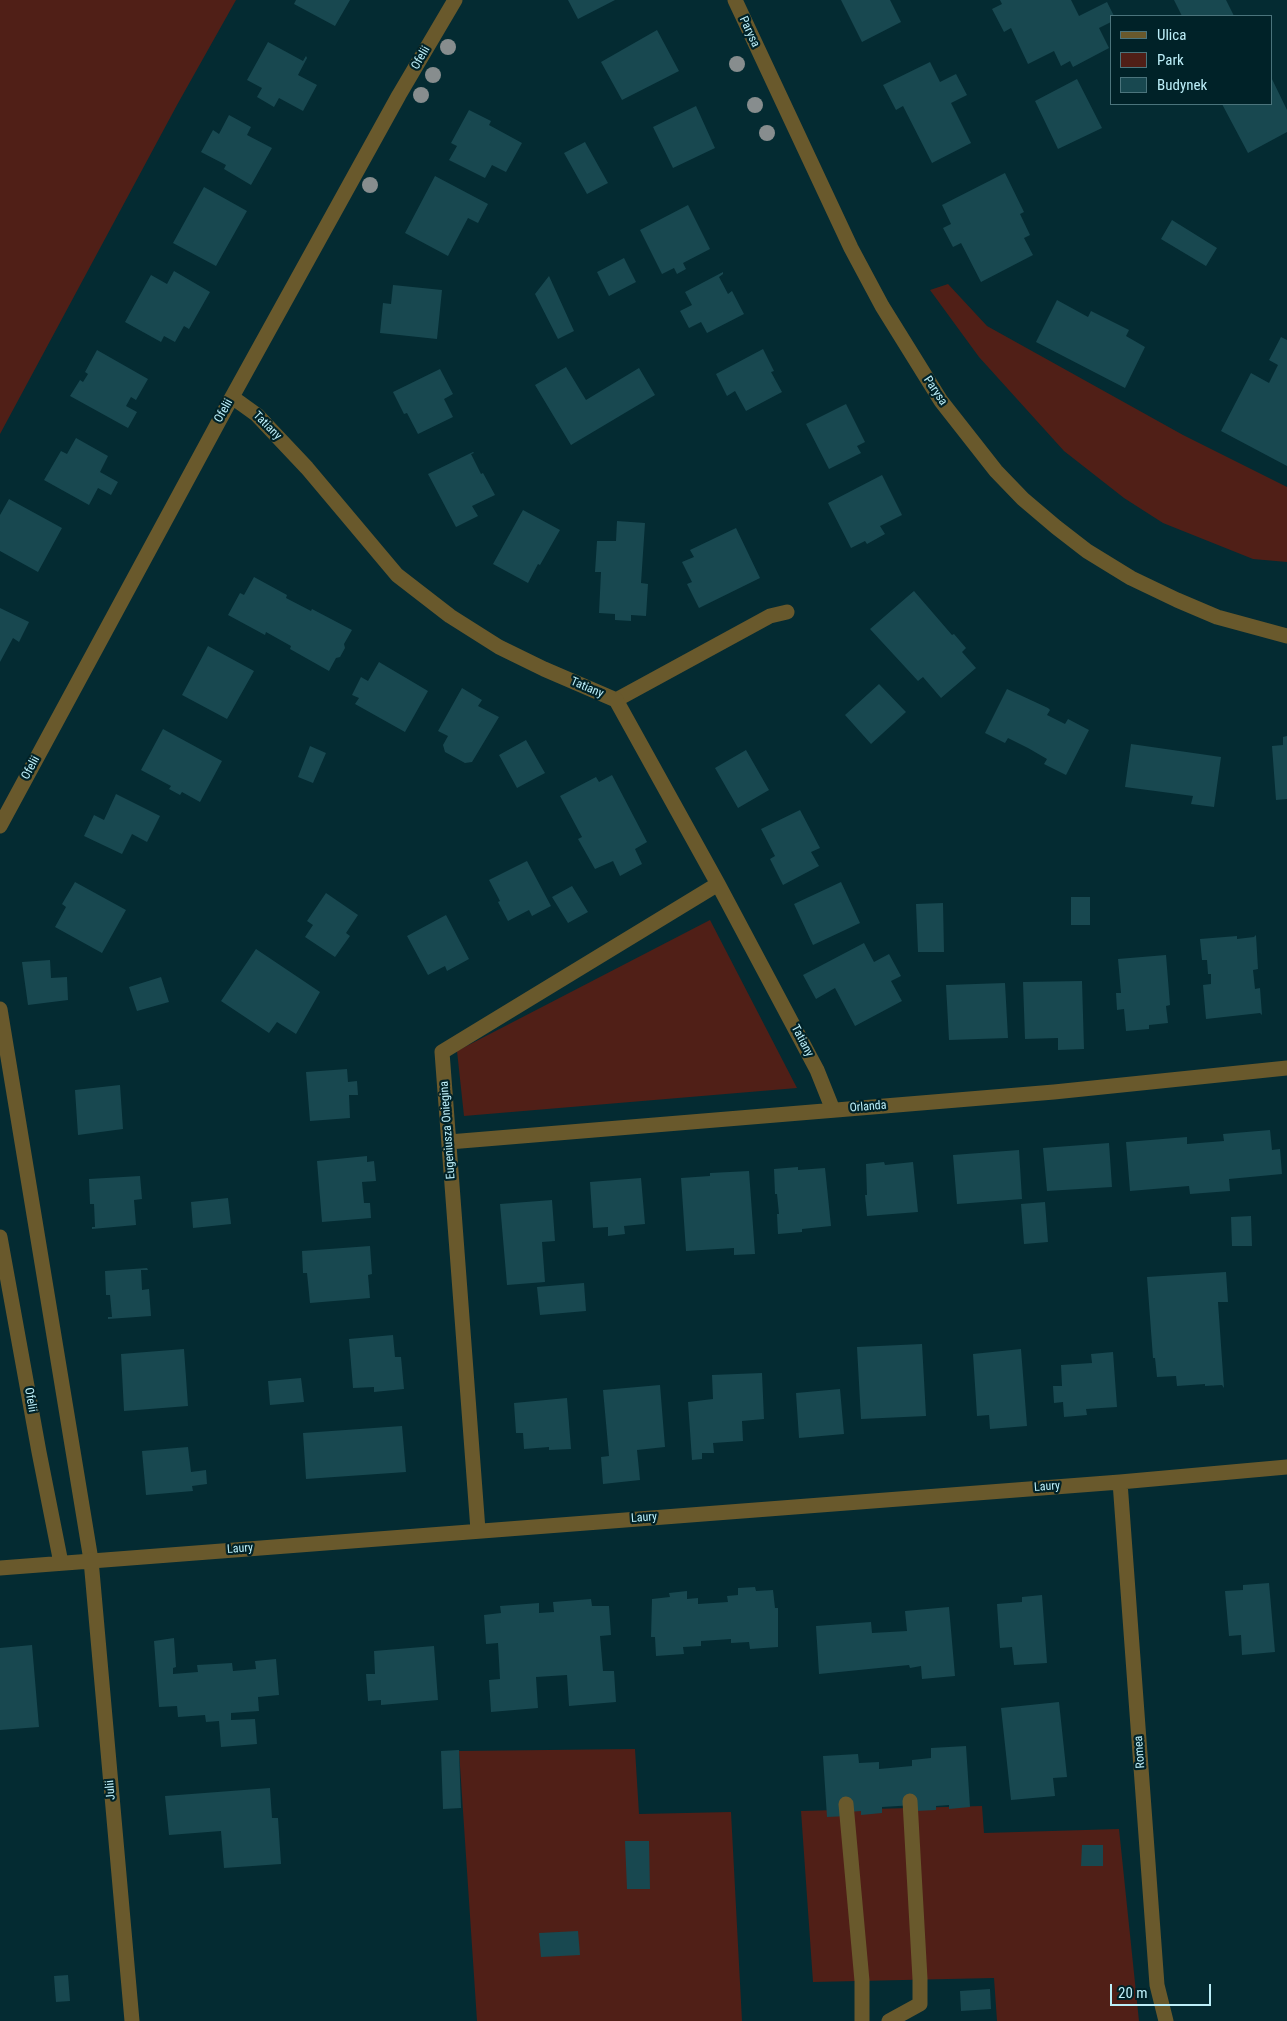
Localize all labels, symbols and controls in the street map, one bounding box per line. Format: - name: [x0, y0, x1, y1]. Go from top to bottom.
- street label: Parysa: [736, 14, 762, 50]
- legend: [1110, 15, 1272, 105]
- text: Ulica: [1157, 26, 1186, 44]
- street label: Ofelii: [409, 44, 433, 72]
- text: Park: [1157, 51, 1184, 69]
- text: Budynek: [1157, 76, 1207, 94]
- street label: Parysa: [920, 374, 950, 408]
- street label: Ofelii: [212, 397, 236, 425]
- street label: Tatiany: [250, 409, 284, 443]
- street label: Tatiany: [568, 675, 606, 701]
- street label: Ofelii: [19, 754, 43, 782]
- street label: Tatiany: [788, 1023, 816, 1059]
- street label: Eugeniusza Oniegina: [437, 1080, 459, 1180]
- street label: Orlanda: [849, 1098, 887, 1116]
- street label: Ofelii: [21, 1387, 39, 1413]
- street label: Laury: [1034, 1479, 1060, 1495]
- street label: Laury: [631, 1510, 657, 1526]
- street label: Laury: [227, 1541, 253, 1557]
- street label: Romea: [1132, 1735, 1148, 1769]
- street label: Julii: [103, 1779, 119, 1801]
- scale bar: [1112, 1974, 1213, 2006]
- text: 20 m: [1118, 1984, 1148, 2002]

